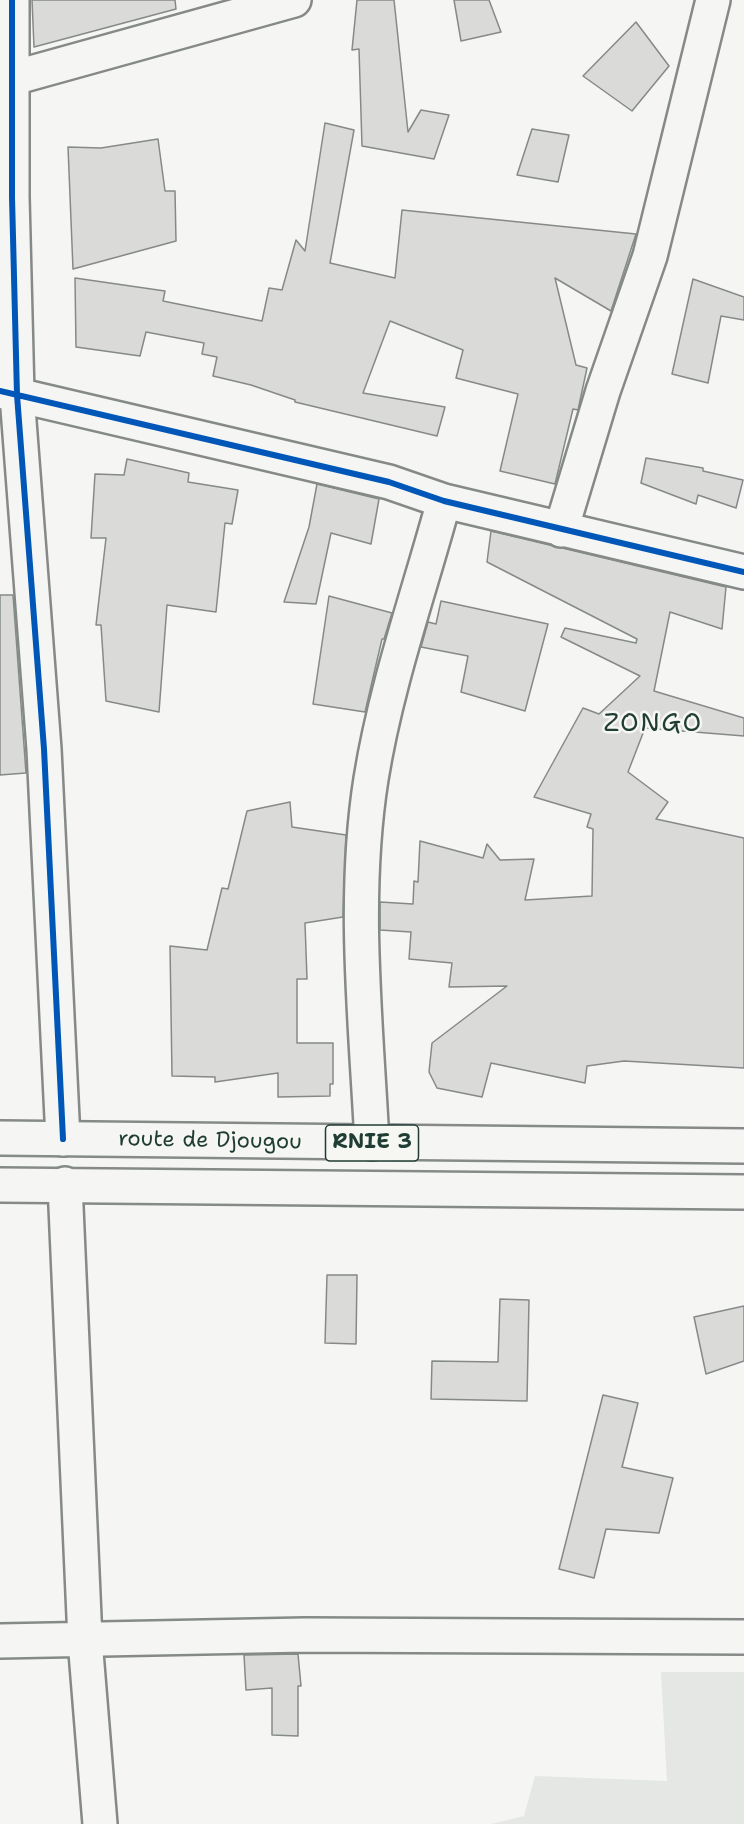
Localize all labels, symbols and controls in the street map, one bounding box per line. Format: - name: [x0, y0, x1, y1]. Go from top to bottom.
- district label: ZONGO: [603, 708, 703, 740]
- road number: RNIE 3: [326, 1125, 418, 1161]
- street label: route de Djougou: [118, 1126, 302, 1156]

